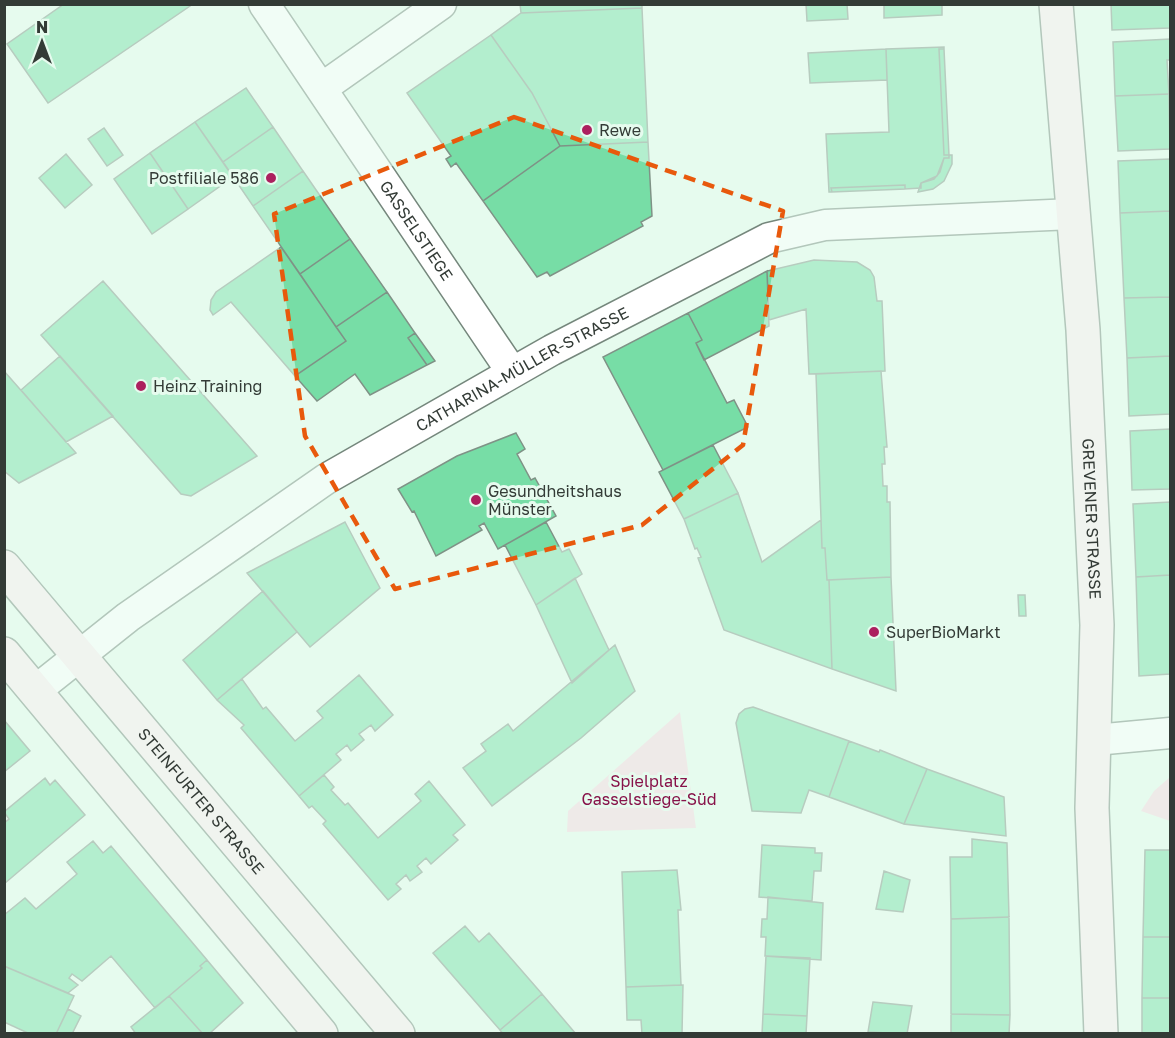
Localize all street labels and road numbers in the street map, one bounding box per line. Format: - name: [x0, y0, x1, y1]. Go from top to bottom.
- street label: GASSELSTIEGE: [376, 177, 457, 284]
- street label: CATHARINA-MÜLLER-STRASSE: [412, 302, 632, 436]
- street label: GREVENER STRASSE: [1078, 438, 1106, 600]
- street label: STEINFURTER STRASSE: [134, 724, 269, 878]

